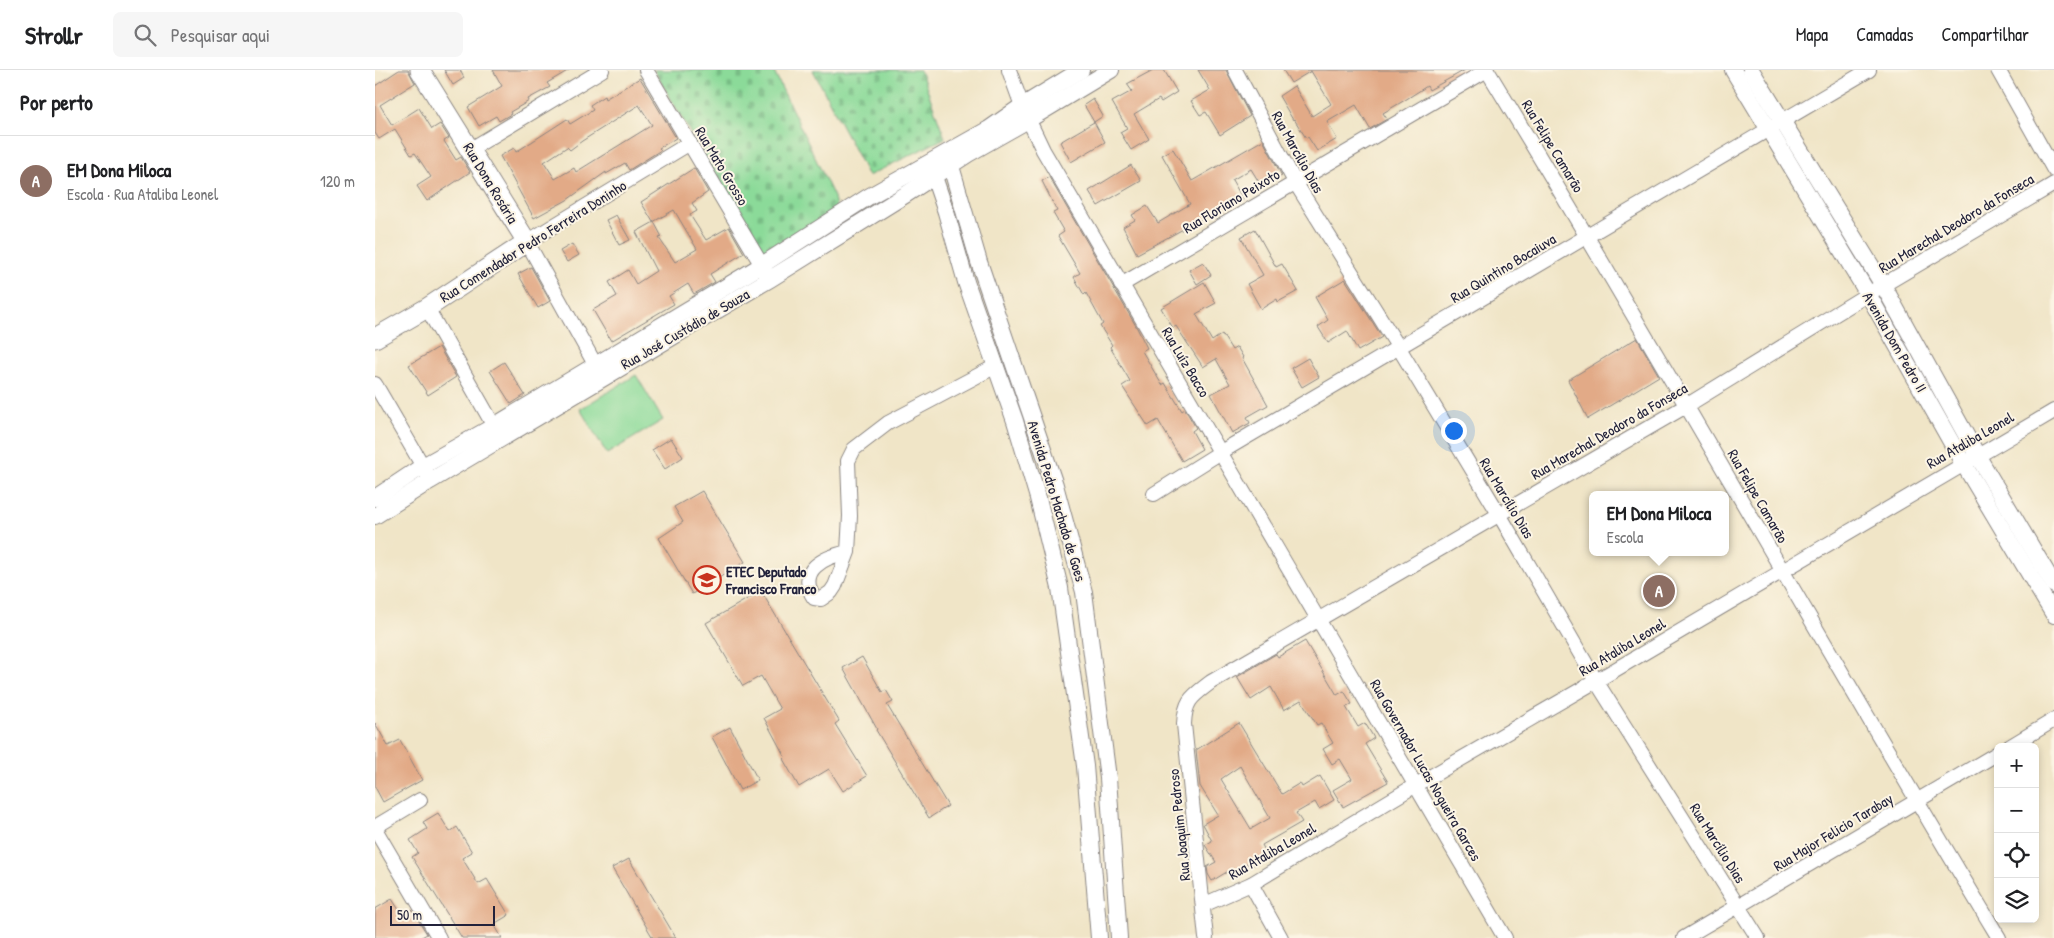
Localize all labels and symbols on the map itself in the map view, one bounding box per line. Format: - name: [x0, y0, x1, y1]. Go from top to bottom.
- street label: Rua Felipe Camarão: [1517, 96, 1589, 196]
- street label: Rua Marcílio Dias: [1267, 107, 1329, 197]
- street label: Rua Mato Grosso: [690, 123, 754, 209]
- street label: Rua Dona Rosária: [459, 139, 523, 227]
- street label: Rua Floriano Peixoto: [1179, 164, 1283, 238]
- street label: Rua Marechal Deodoro da Fonseca: [1875, 168, 2038, 278]
- street label: Rua Comendador Pedro Ferreira Doninho: [436, 175, 630, 307]
- street label: Rua Quintino Bocaiuva: [1446, 228, 1560, 308]
- street label: Rua José Custódio de Souza: [617, 284, 753, 374]
- street label: Avenida Dom Pedro II: [1858, 288, 1932, 396]
- street label: Rua Luíz Bacco: [1157, 323, 1215, 401]
- street label: Rua Marechal Deodoro da Fonseca: [1527, 377, 1691, 484]
- street label: Rua Ataliba Leonel: [1922, 406, 2018, 474]
- street label: Avenida Pedro Machado de Goes: [1022, 418, 1092, 584]
- your location: [1441, 418, 1467, 444]
- street label: Rua Felipe Camarão: [1723, 445, 1793, 547]
- street label: Rua Marcílio Dias: [1475, 454, 1540, 543]
- place label: ETEC Deputado Francisco Franco: [725, 561, 816, 599]
- school or university icon: ETEC Deputado Francisco Franco: [692, 565, 722, 595]
- pin: A: [1643, 572, 1675, 610]
- street label: Rua Ataliba Leonel: [1575, 613, 1669, 681]
- street label: Rua Governador Lucas Nogueira Garces: [1365, 675, 1487, 865]
- street label: Rua Joaquim Pedroso: [1163, 768, 1195, 882]
- street label: Rua Major Felicio Tarabay: [1769, 788, 1897, 876]
- street label: Rua Marcílio Dias: [1685, 799, 1751, 887]
- street label: Rua Ataliba Leonel: [1224, 817, 1320, 885]
- scale bar: [390, 903, 495, 926]

